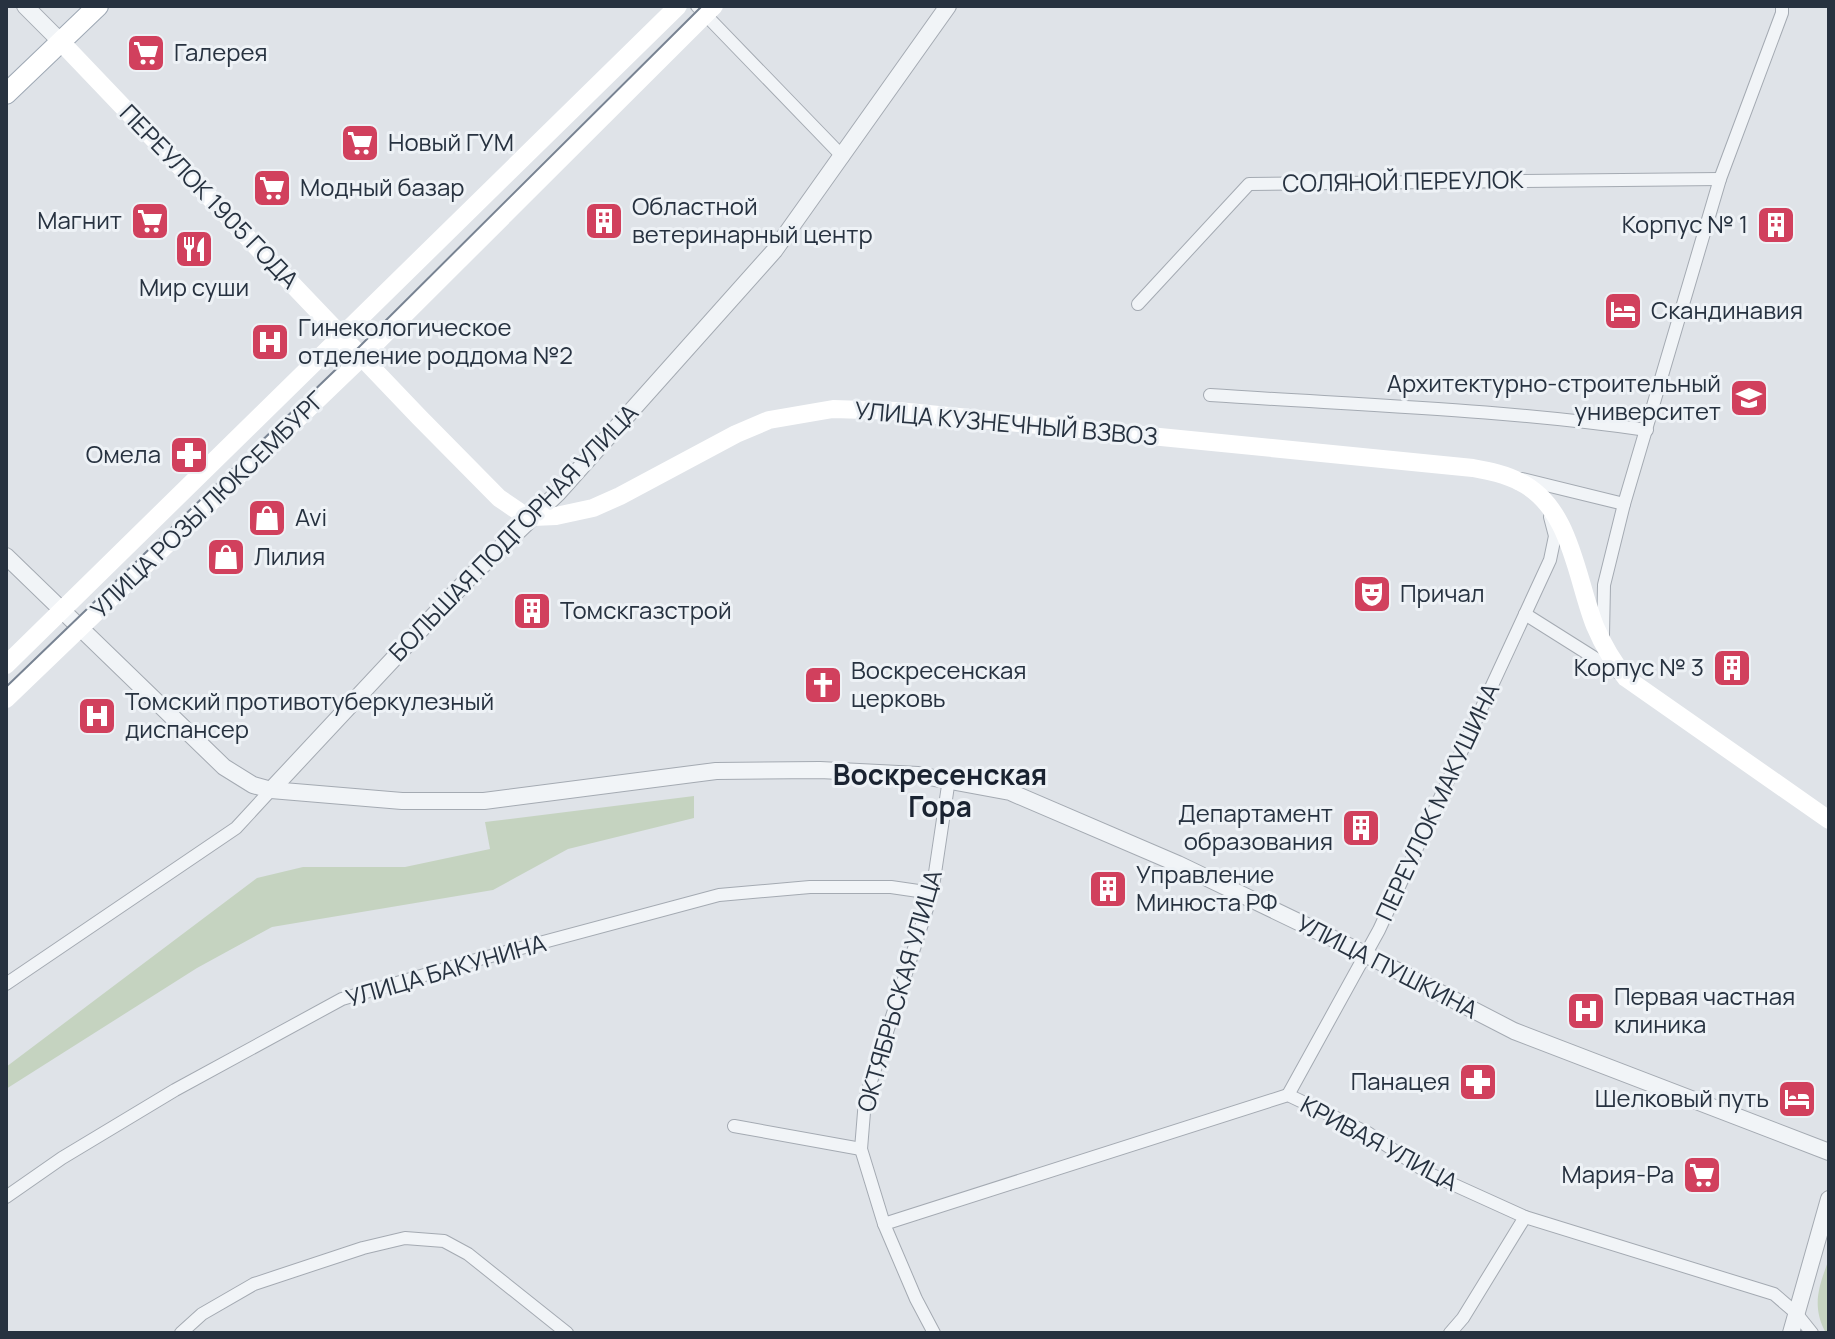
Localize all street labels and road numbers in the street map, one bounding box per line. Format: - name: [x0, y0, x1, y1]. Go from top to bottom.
- street label: ПЕРЕУЛОК 1905 ГОДА: [113, 97, 307, 295]
- street label: СОЛЯНОЙ ПЕРЕУЛОК: [1282, 162, 1525, 199]
- street label: УЛИЦА РОЗЫ ЛЮКСЕМБУРГ: [83, 383, 331, 625]
- street label: УЛИЦА КУЗНЕЧНЫЙ ВЗВОЗ: [853, 393, 1159, 452]
- street label: БОЛЬШАЯ ПОДГОРНАЯ УЛИЦА: [381, 396, 645, 668]
- street label: ПЕРЕУЛОК МАКУШИНА: [1367, 677, 1506, 926]
- street label: ОКТЯБРЬСКАЯ УЛИЦА: [848, 866, 949, 1115]
- street label: УЛИЦА ПУШКИНА: [1291, 906, 1484, 1026]
- street label: УЛИЦА БАКУНИНА: [342, 925, 549, 1014]
- street label: КРИВАЯ УЛИЦА: [1295, 1087, 1464, 1198]

